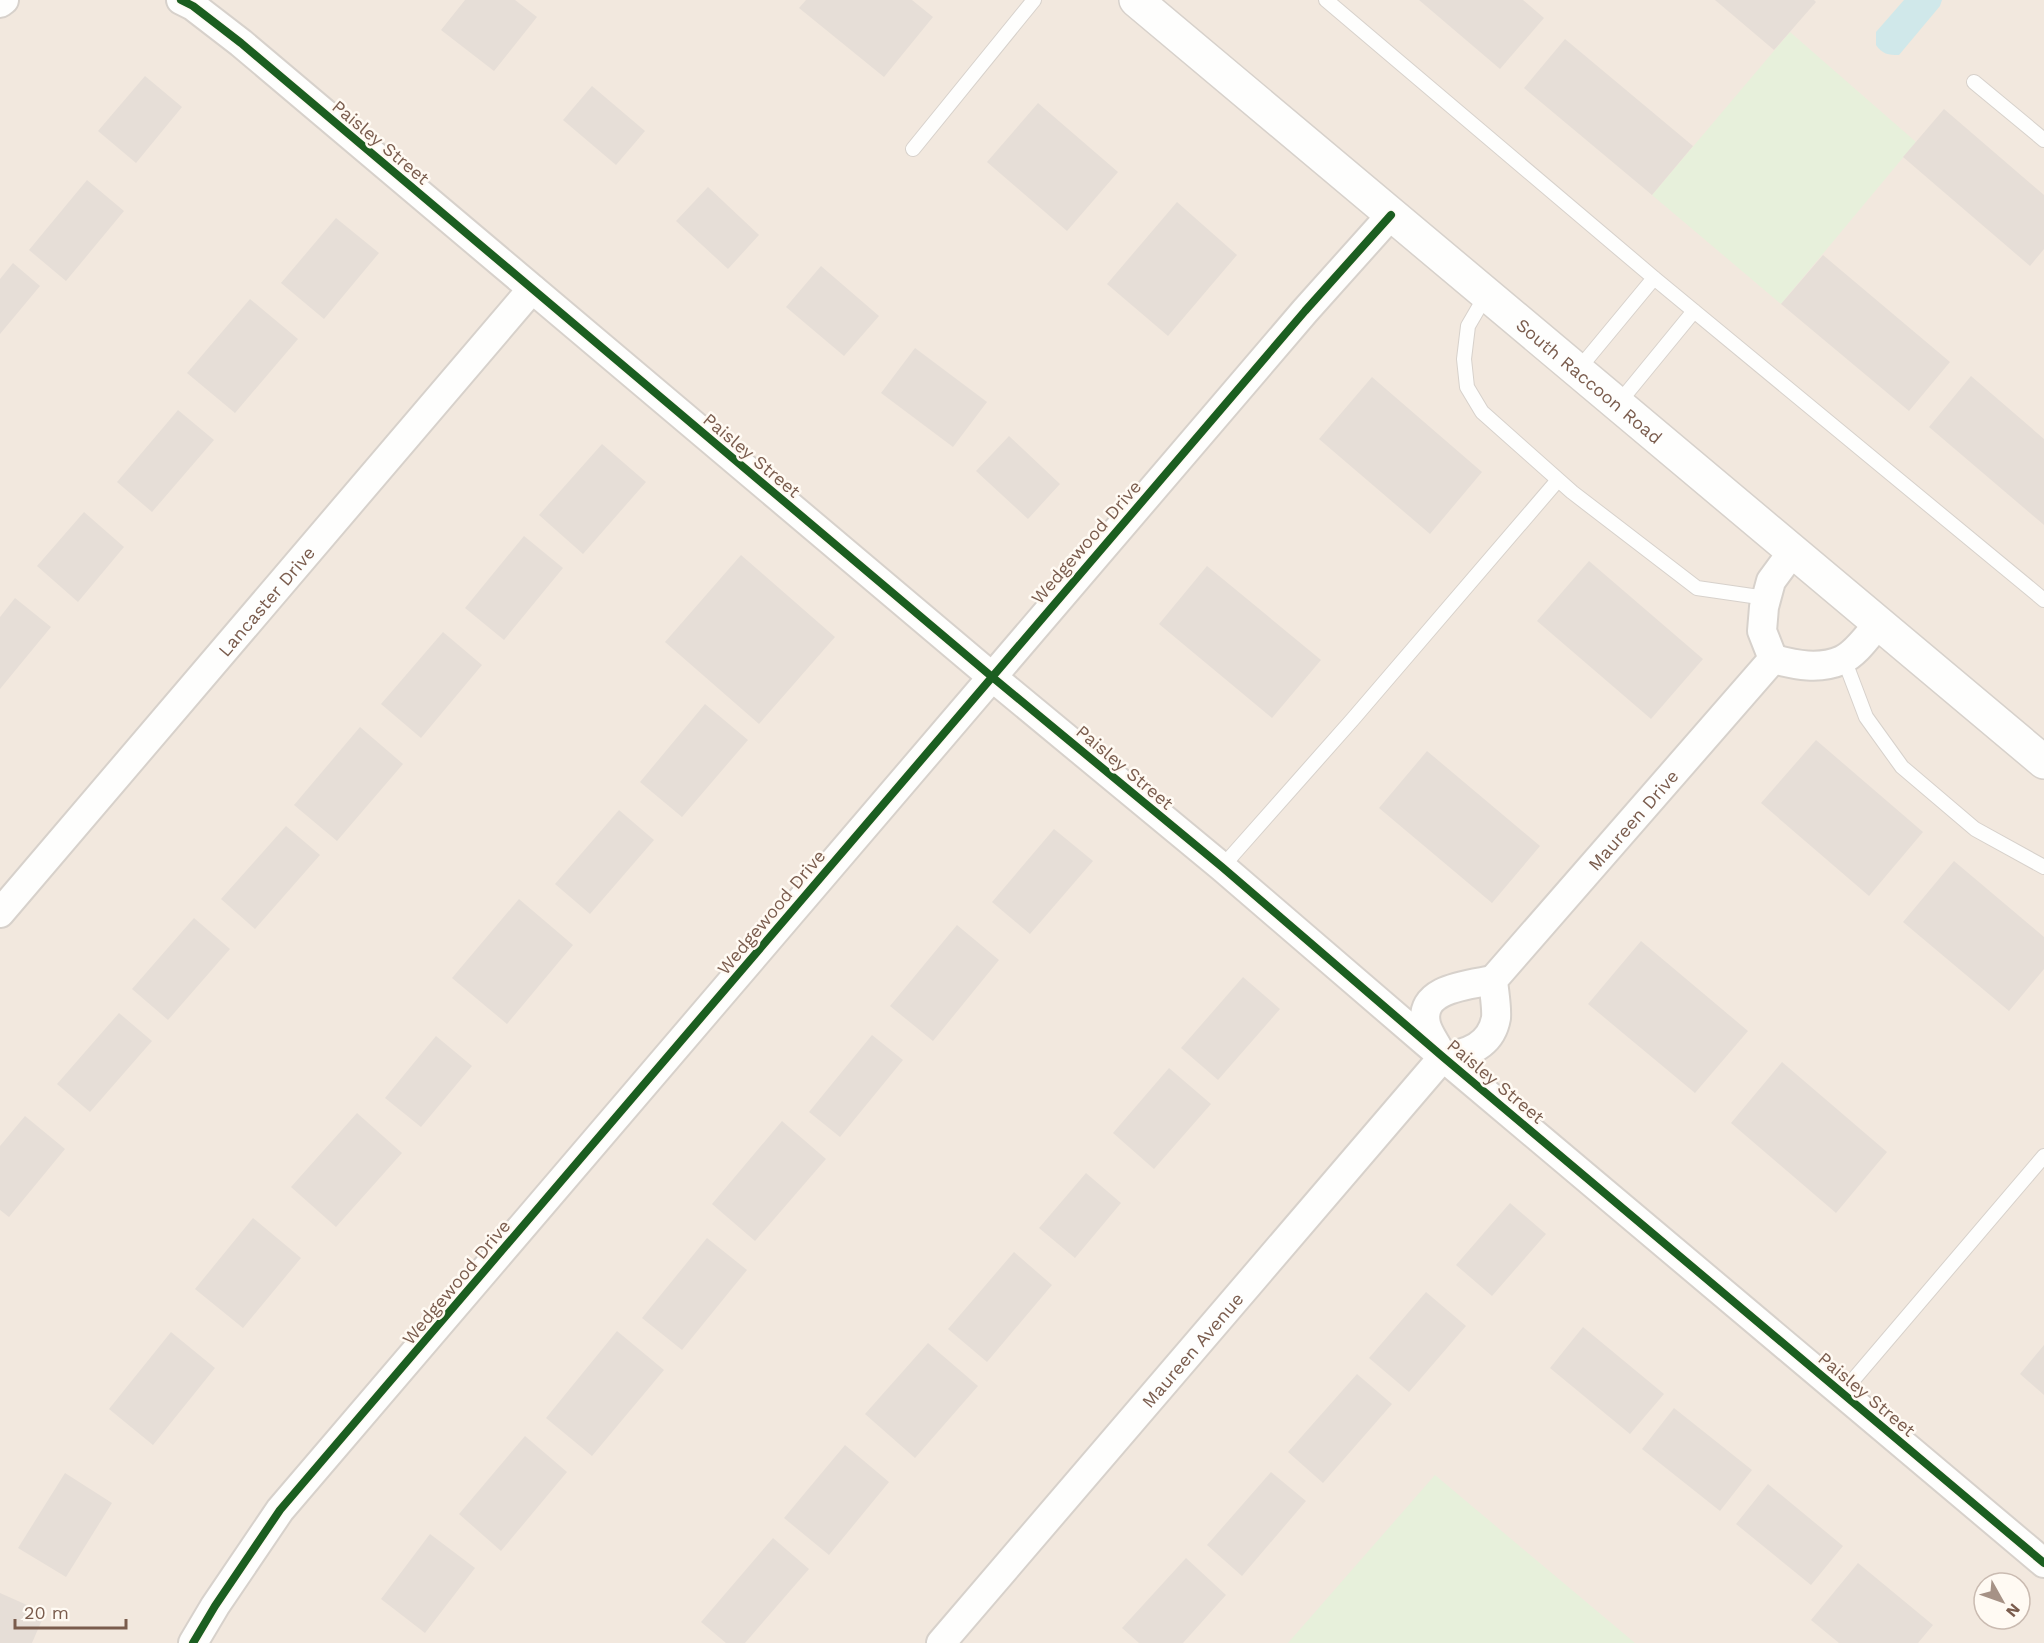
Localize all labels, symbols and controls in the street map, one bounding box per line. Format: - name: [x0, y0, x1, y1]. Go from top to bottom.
- street label: Paisley Street: [328, 95, 434, 189]
- street label: South Raccoon Road: [1512, 314, 1667, 448]
- street label: Paisley Street: [699, 408, 805, 502]
- street label: Wedgewood Drive: [1027, 476, 1145, 608]
- street label: Lancaster Drive: [213, 542, 319, 660]
- street label: Paisley Street: [1072, 720, 1178, 814]
- street label: Maureen Drive: [1583, 765, 1682, 874]
- street label: Wedgewood Drive: [713, 845, 829, 979]
- street label: Paisley Street: [1443, 1034, 1549, 1128]
- street label: Wedgewood Drive: [398, 1215, 514, 1349]
- street label: Maureen Avenue: [1137, 1288, 1247, 1412]
- street label: Paisley Street: [1814, 1347, 1920, 1441]
- north arrow: [1972, 1571, 2032, 1631]
- scale bar: [15, 1592, 126, 1630]
- text: N: [2002, 1600, 2024, 1621]
- text: 20 m: [24, 1602, 69, 1623]

